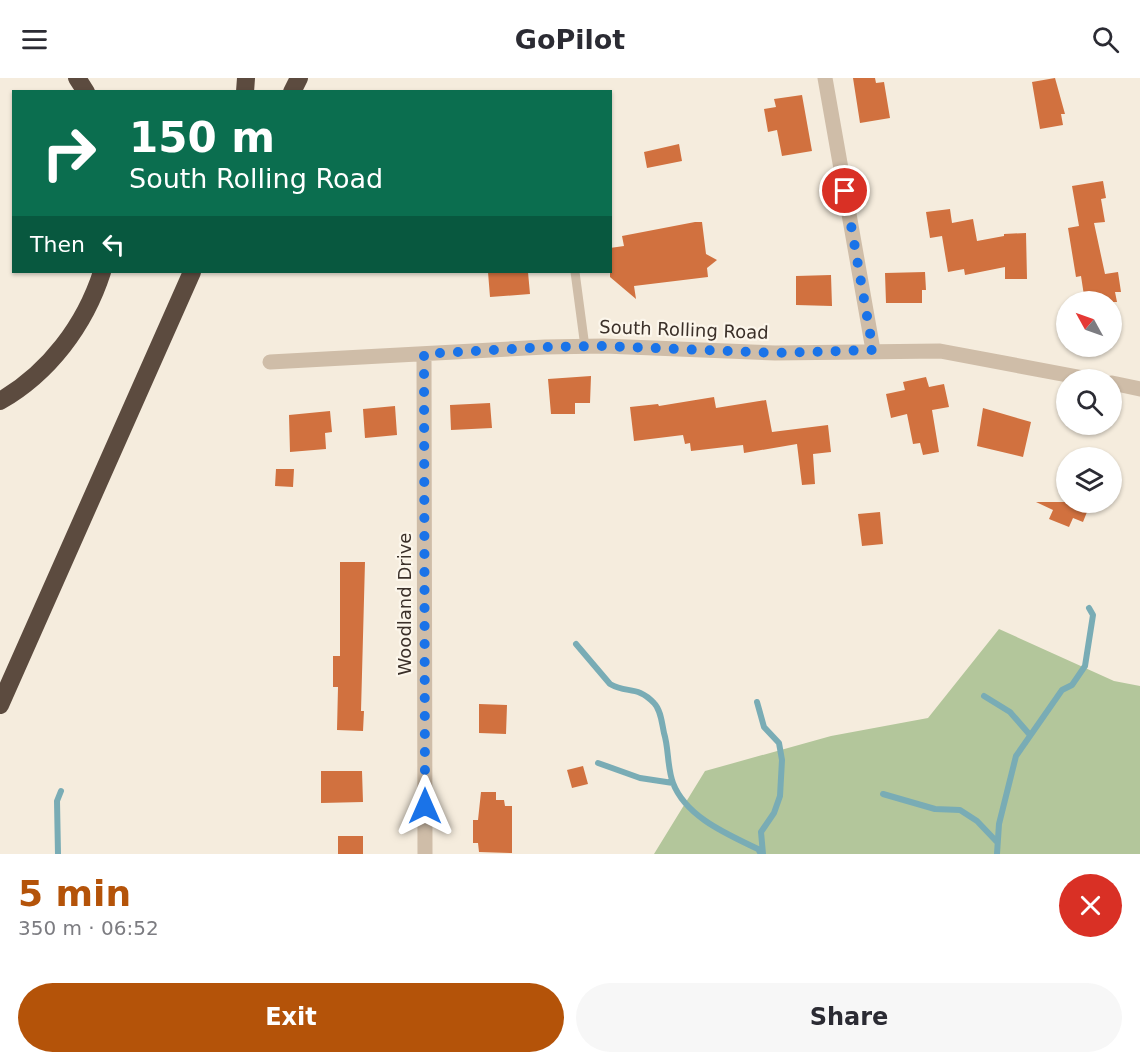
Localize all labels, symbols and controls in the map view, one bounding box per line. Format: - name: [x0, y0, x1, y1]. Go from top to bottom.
- icon: menu: [18, 23, 51, 56]
- icon: search: [1089, 23, 1122, 56]
- text: GoPilot: [515, 24, 625, 55]
- text: 150 m: [129, 113, 275, 162]
- icon: right: [30, 114, 108, 192]
- text: South Rolling Road: [129, 163, 383, 194]
- pin: [819, 165, 870, 216]
- icon: arrive: [828, 174, 861, 207]
- icon: left: [97, 228, 130, 261]
- text: Then: [30, 232, 85, 257]
- north arrow: [1056, 291, 1122, 357]
- map controls: [1056, 291, 1122, 513]
- street label: South Rolling Road: [599, 316, 769, 343]
- button: search: [1056, 369, 1122, 435]
- button: layers: [1056, 447, 1122, 513]
- street label: Woodland Drive: [394, 533, 415, 675]
- position arrow: [393, 774, 457, 838]
- text: 5 min: [18, 873, 131, 914]
- button: close: [1059, 874, 1122, 937]
- text: 350 m · 06:52: [18, 916, 159, 940]
- button: Exit: [18, 983, 564, 1052]
- button: Share: [576, 983, 1122, 1052]

